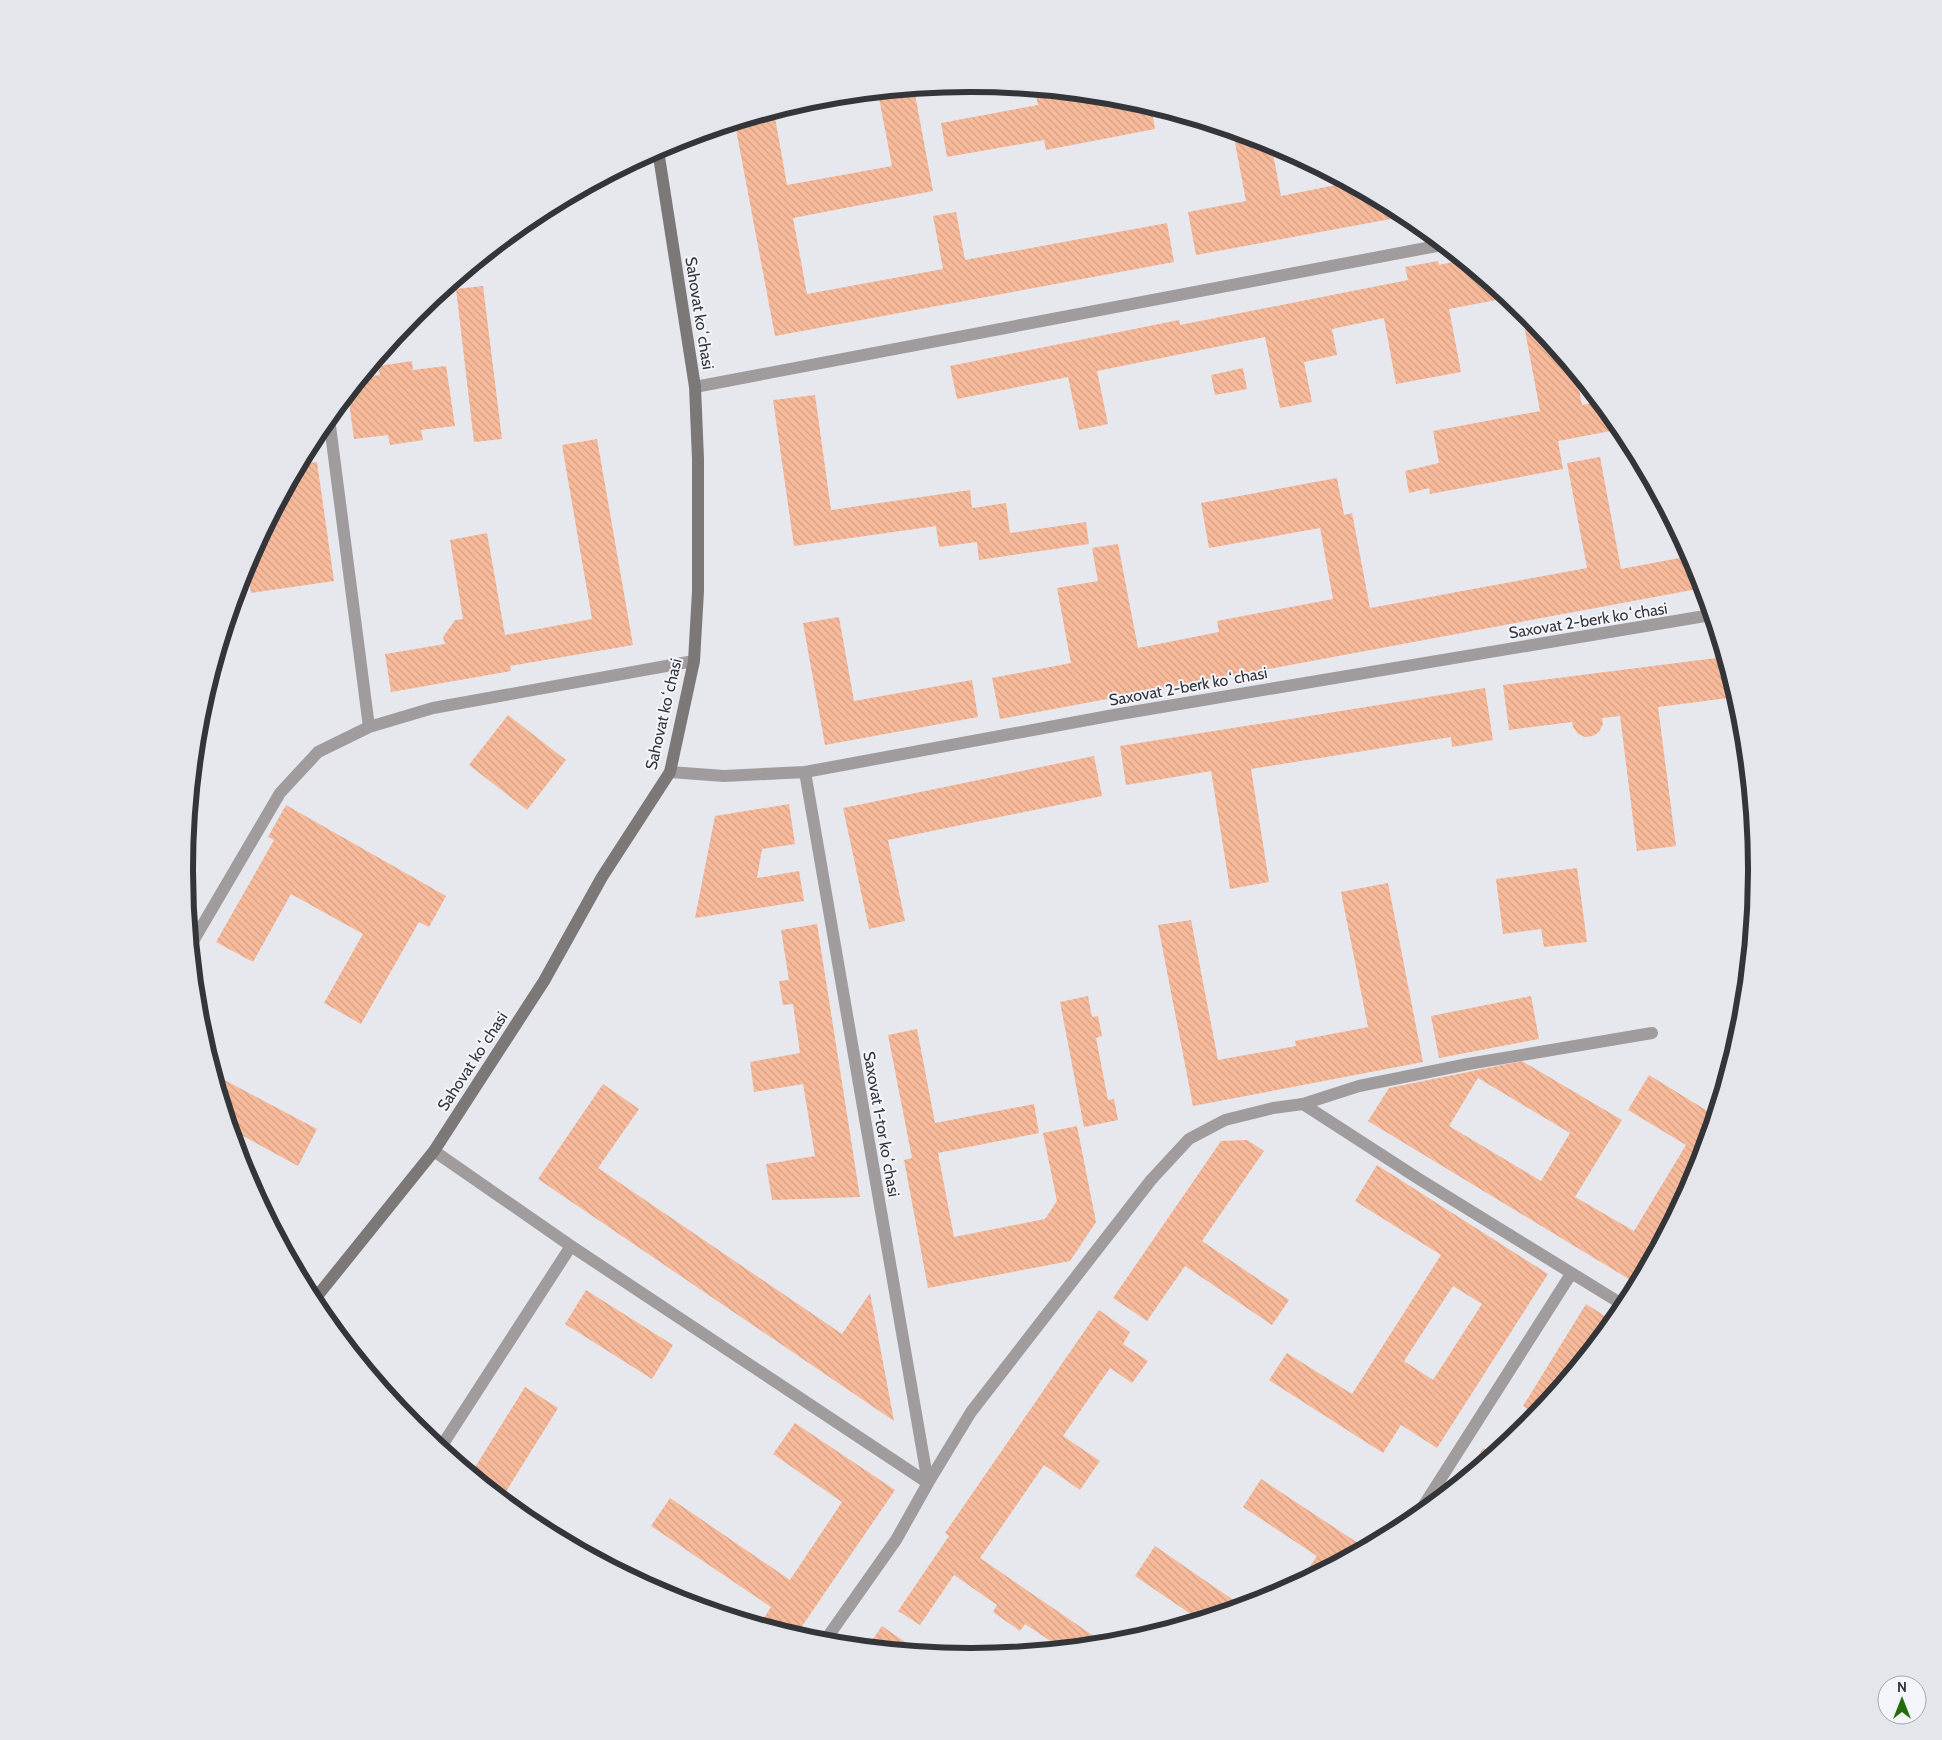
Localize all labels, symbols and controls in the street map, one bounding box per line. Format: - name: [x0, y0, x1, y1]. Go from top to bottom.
- street label: Sahovat koʻchasi: [681, 255, 718, 371]
- street label: Saxovat 2-berk koʻchasi: [1507, 599, 1669, 642]
- street label: Sahovat koʻchasi: [641, 656, 686, 772]
- street label: Saxovat 2-berk koʻchasi: [1107, 663, 1269, 710]
- street label: Sahovat koʻchasi: [433, 1008, 511, 1114]
- street label: Saxovat 1-tor koʻchasi: [859, 1050, 904, 1198]
- north arrow: [1877, 1675, 1927, 1725]
- text: N: [1897, 1678, 1907, 1696]

